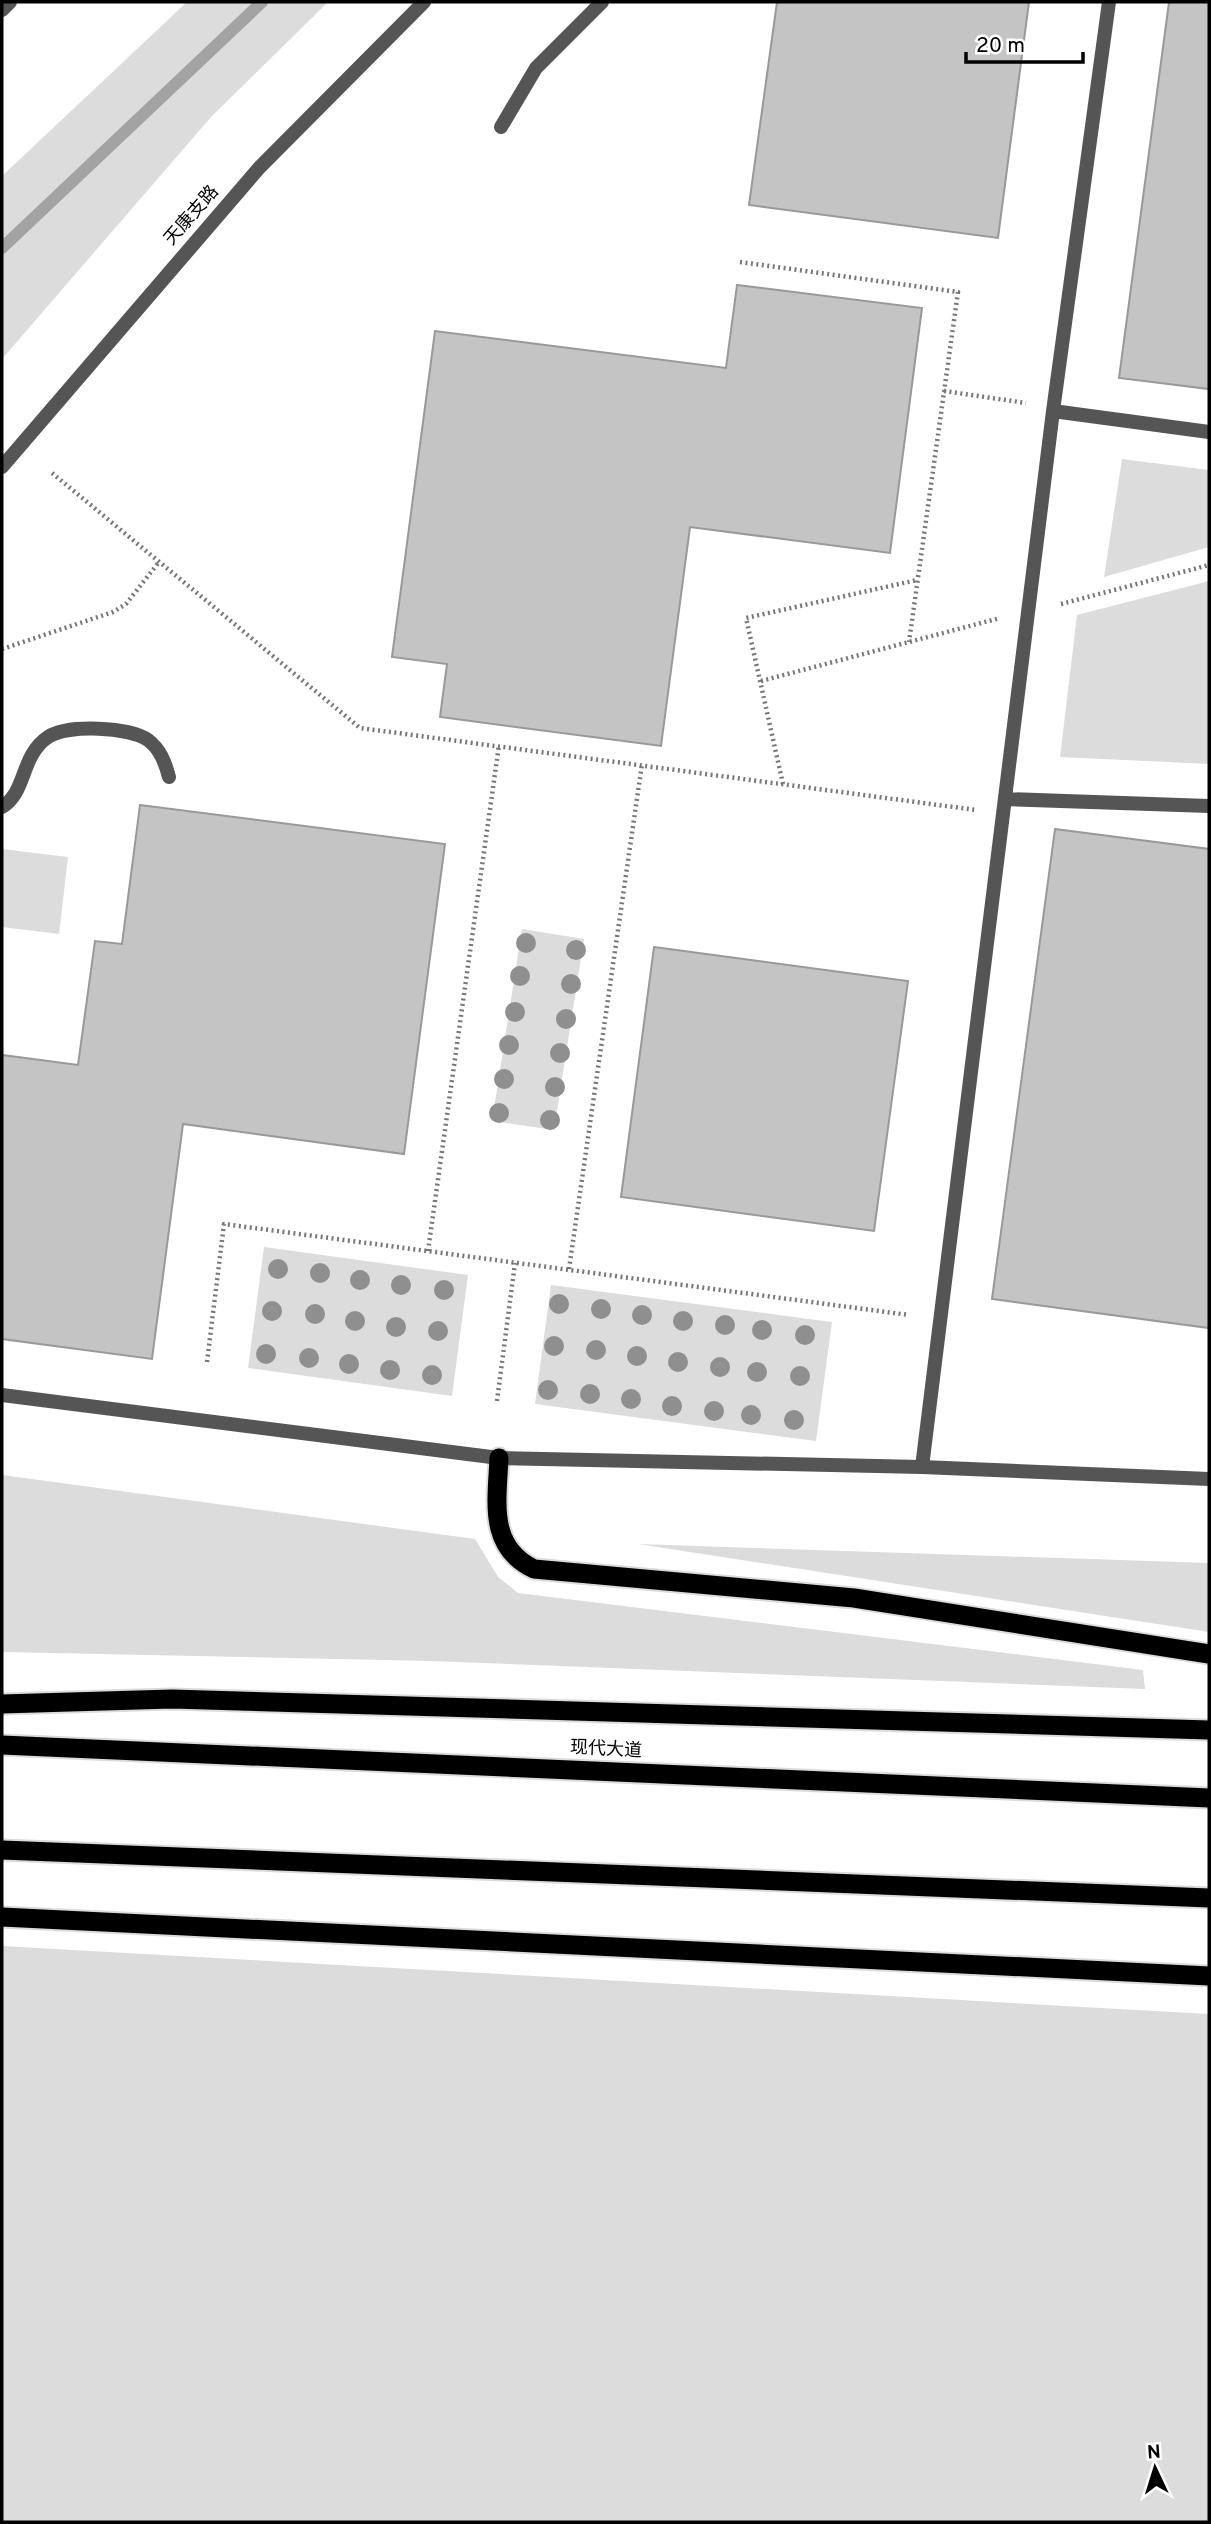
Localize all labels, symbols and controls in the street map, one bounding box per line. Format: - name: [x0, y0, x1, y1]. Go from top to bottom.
- scale bar: [966, 21, 1083, 65]
- text: 20 m: [976, 33, 1025, 60]
- street label: 天康支路: [160, 181, 224, 251]
- street label: 现代大道: [569, 1737, 643, 1763]
- north arrow: [1120, 2433, 1190, 2503]
- text: N: [1146, 2441, 1162, 2465]

